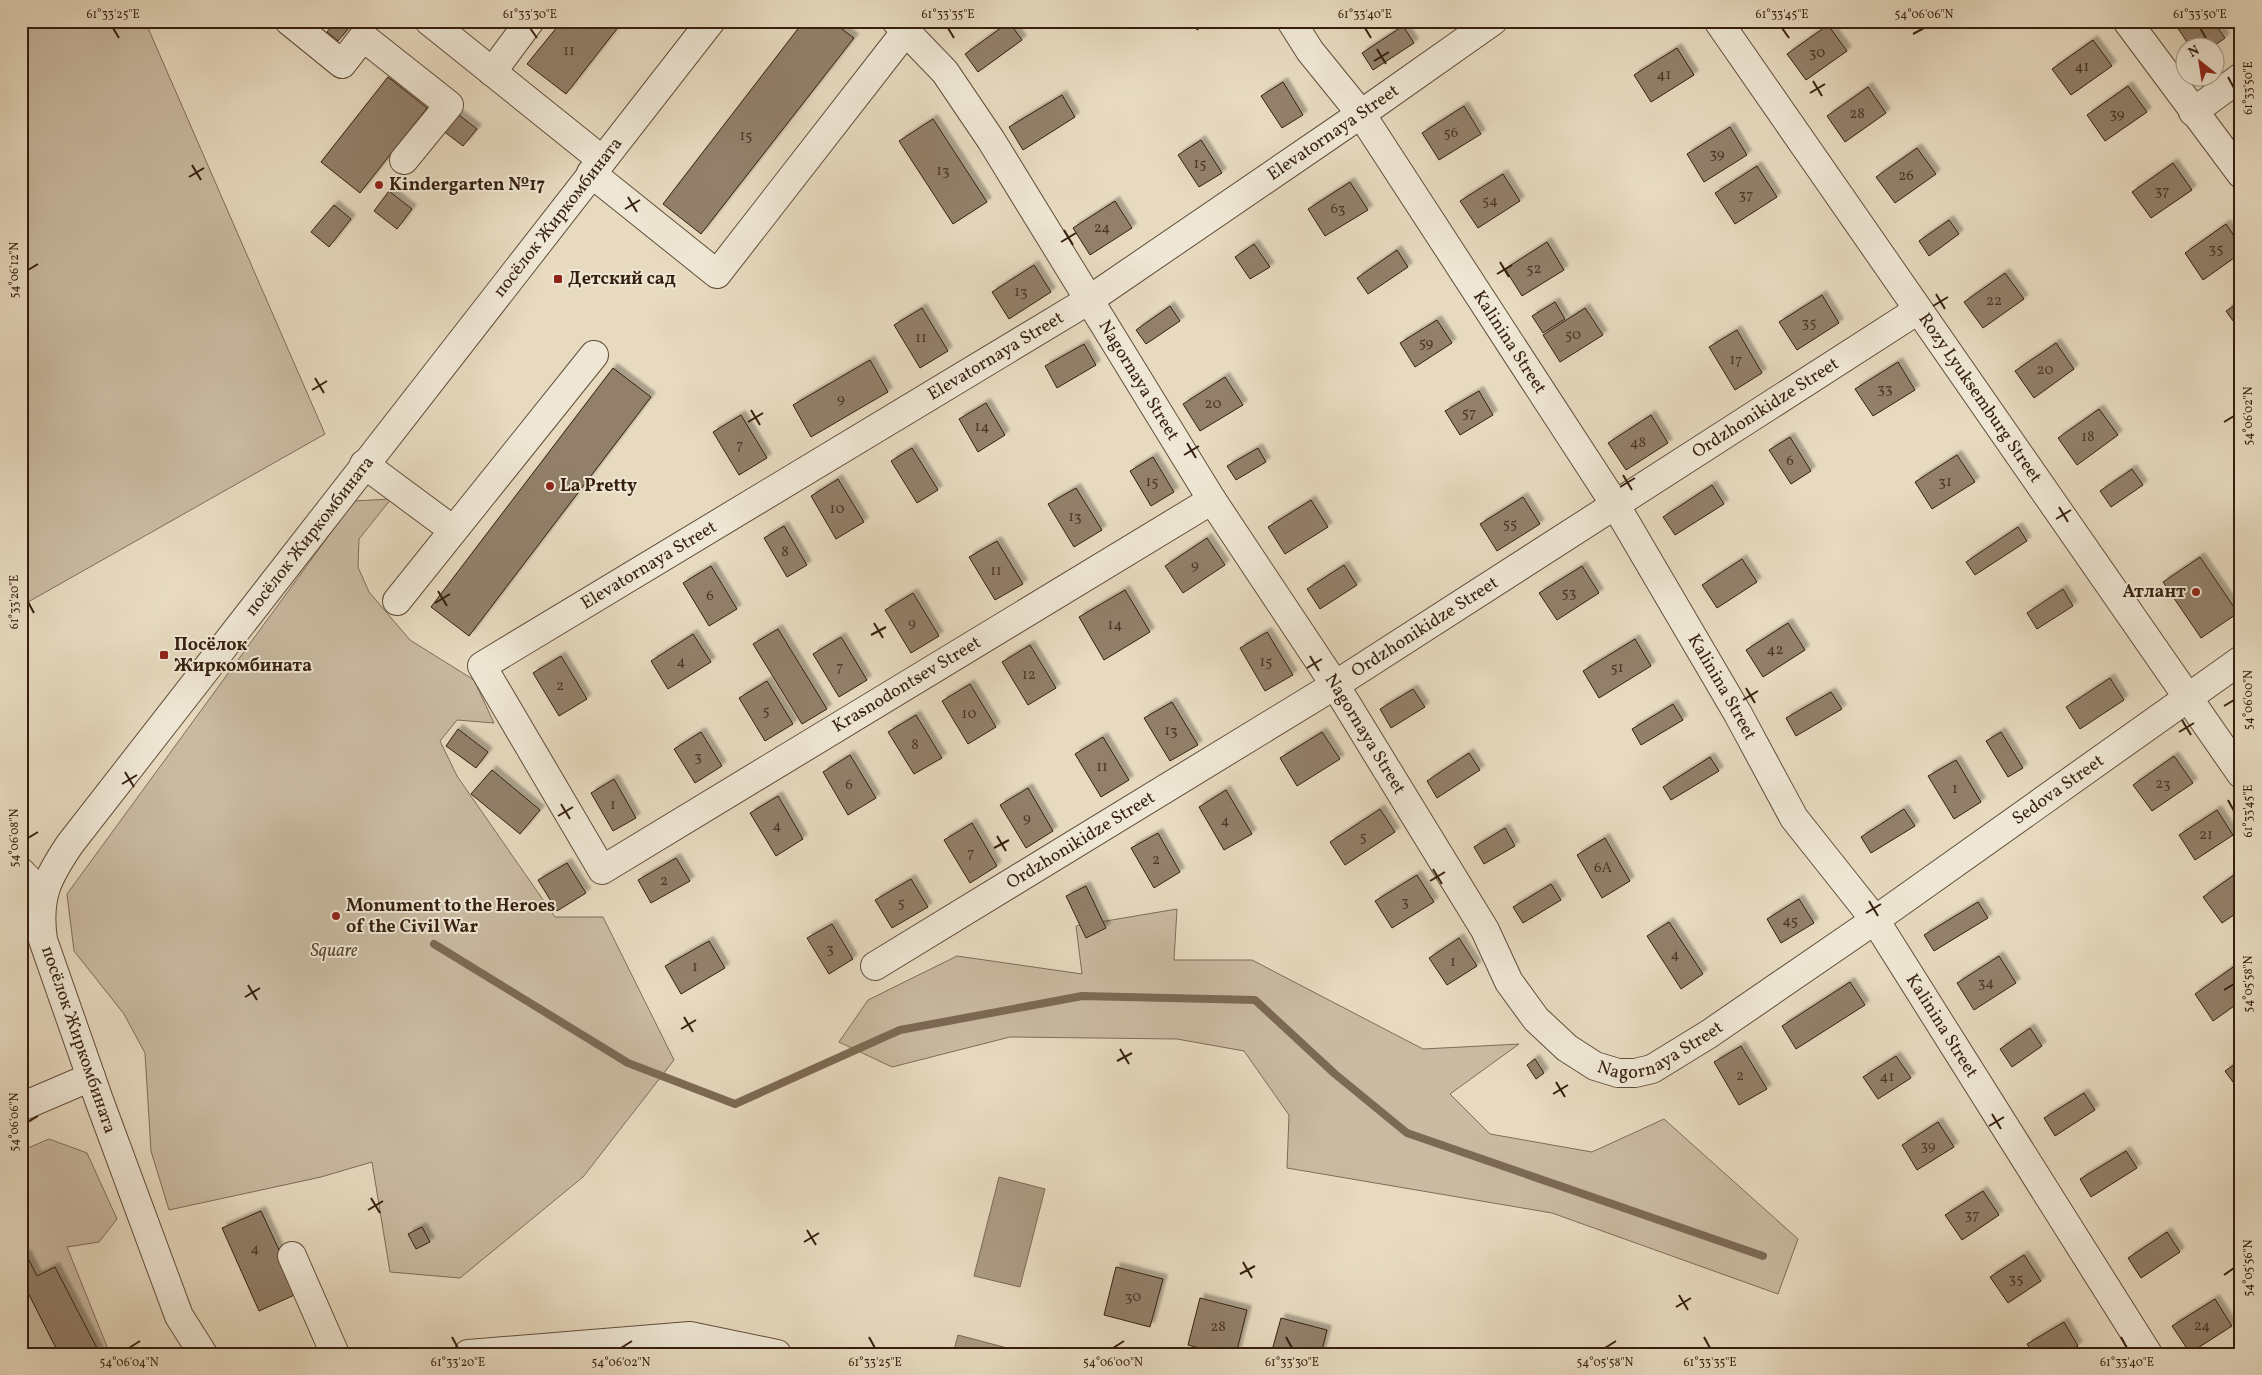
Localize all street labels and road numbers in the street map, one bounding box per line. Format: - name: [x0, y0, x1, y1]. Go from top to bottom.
- street label: Elevatornaya Street: [1262, 78, 1404, 187]
- street label: посёлок Жиркомбината: [488, 132, 628, 303]
- street label: Kalinina Street: [1467, 286, 1552, 399]
- street label: Elevatornaya Street: [923, 306, 1068, 407]
- street label: Rozy Lyuksemburg Street: [1912, 308, 2048, 488]
- street label: Nagornaya Street: [1092, 315, 1185, 446]
- street label: Ordzhonikidze Street: [1687, 351, 1844, 465]
- street label: посёлок Жиркомбината: [240, 451, 380, 621]
- street label: Elevatornaya Street: [576, 515, 722, 616]
- street label: Ordzhonikidze Street: [1347, 571, 1503, 684]
- street label: Kalinina Street: [1681, 629, 1762, 745]
- street label: Krasnodontsev Street: [828, 631, 986, 739]
- street label: Nagornaya Street: [1318, 669, 1412, 799]
- street label: Sedova Street: [2007, 749, 2109, 831]
- street label: Ordzhonikidze Street: [1002, 785, 1160, 895]
- street label: посёлок Жиркомбината: [34, 943, 122, 1137]
- street label: Kalinina Street: [1900, 969, 1984, 1083]
- street label: Nagornaya Street: [1594, 1015, 1728, 1086]

